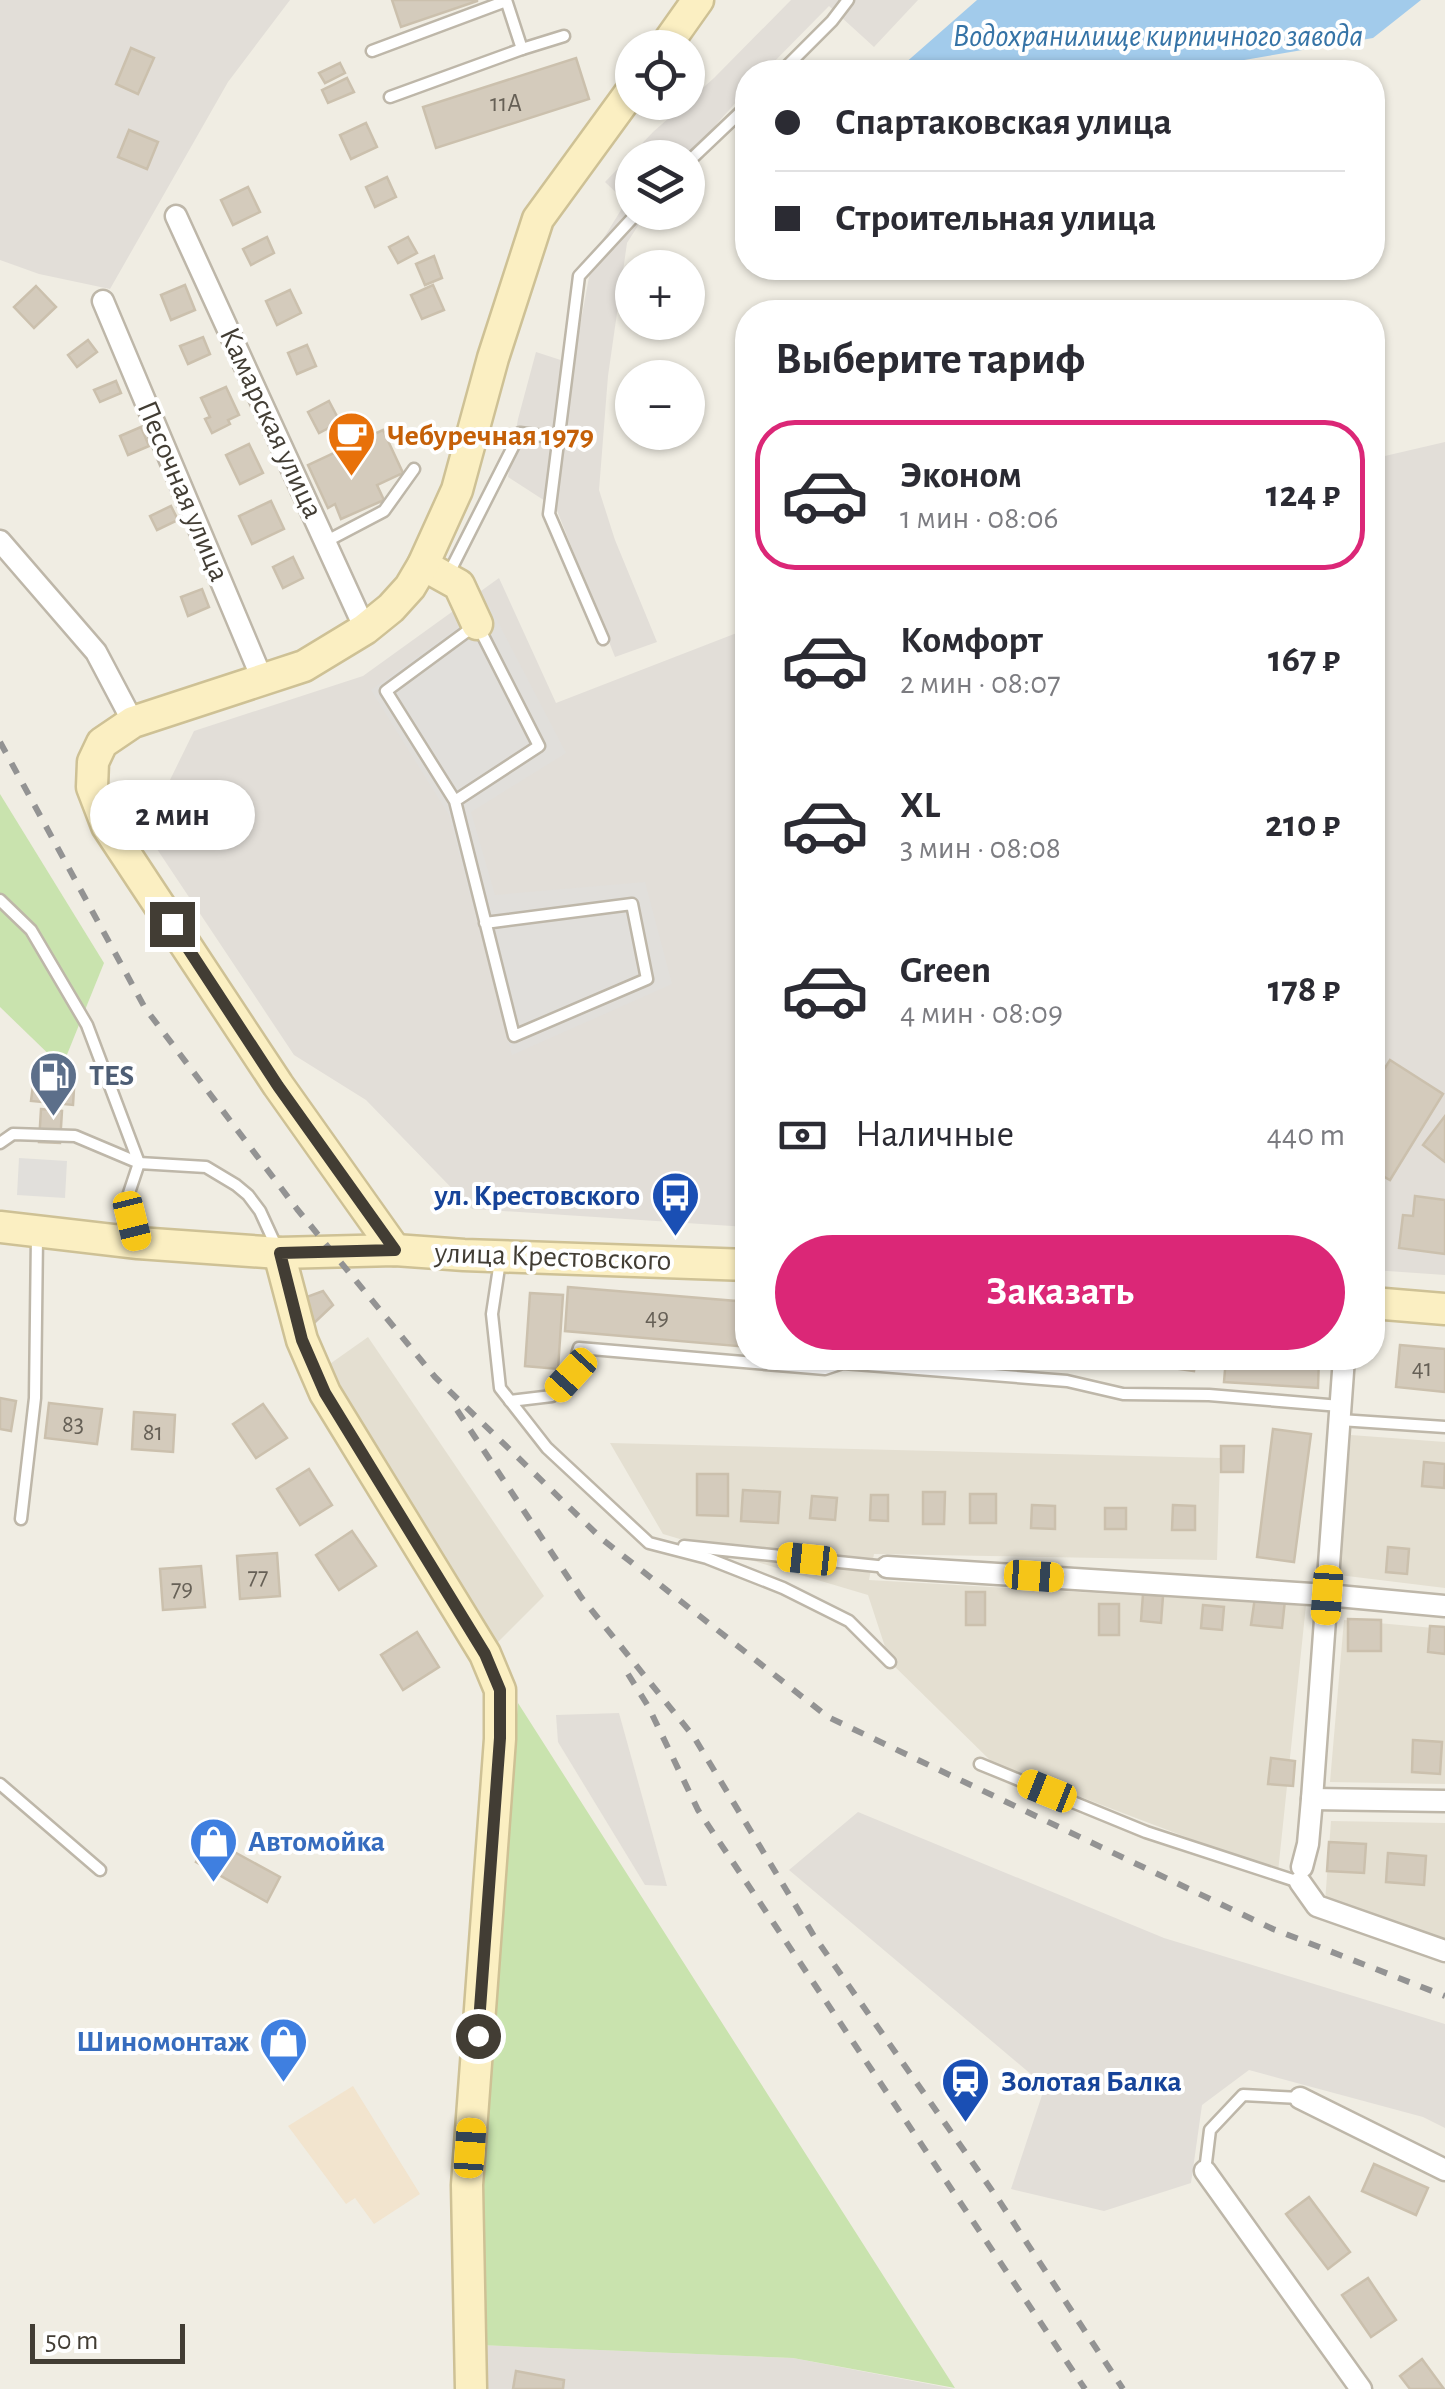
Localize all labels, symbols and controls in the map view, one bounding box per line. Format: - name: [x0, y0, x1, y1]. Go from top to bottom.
- water label: Водохранилище кирпичного завода: [953, 20, 1363, 53]
- map controls: [615, 30, 705, 450]
- button: locate: [615, 30, 705, 120]
- house number: 11А: [490, 91, 522, 116]
- text: Спартаковская улица: [835, 104, 1172, 142]
- button: layers: [615, 140, 705, 230]
- text: Строительная улица: [835, 200, 1156, 238]
- button: +: [615, 250, 705, 340]
- street label: Камарская улица: [214, 323, 328, 523]
- text: Выберите тариф: [775, 337, 1085, 382]
- button: −: [615, 360, 705, 450]
- street label: Песочная улица: [131, 396, 235, 586]
- cafe icon: Чебуречная 1979: [326, 410, 378, 478]
- place label: Чебуречная 1979: [387, 421, 594, 451]
- icon: car: [780, 450, 870, 540]
- text: Эконом: [900, 457, 1022, 495]
- text: 124 ₽: [1266, 476, 1340, 514]
- text: 1 мин · 08:06: [900, 502, 1059, 534]
- icon: car: [780, 615, 870, 705]
- text: Комфорт: [900, 622, 1043, 660]
- text: 167 ₽: [1268, 641, 1340, 679]
- text: 2 мин · 08:07: [900, 667, 1061, 699]
- callout: 2 мин: [90, 779, 254, 849]
- icon: car: [780, 780, 870, 870]
- text: XL: [900, 787, 940, 825]
- text: 2 мин: [135, 799, 210, 831]
- text: 210 ₽: [1265, 806, 1340, 844]
- text: 3 мин · 08:08: [900, 832, 1061, 864]
- route end: [150, 902, 195, 947]
- icon: car: [780, 945, 870, 1035]
- text: Green: [900, 952, 991, 990]
- text: 178 ₽: [1268, 971, 1340, 1009]
- text: 4 мин · 08:09: [900, 997, 1063, 1029]
- fuel station icon: TES: [28, 1050, 80, 1118]
- place label: TES: [89, 1061, 134, 1091]
- icon: cash: [775, 1108, 830, 1163]
- text: Наличные: [855, 1116, 1014, 1154]
- text: 440 m: [1266, 1119, 1345, 1151]
- bus stop icon: ул. Крестовского: [649, 1170, 701, 1238]
- place label: ул. Крестовского: [433, 1181, 640, 1211]
- car: [110, 1188, 154, 1254]
- button: Заказать: [775, 1235, 1345, 1350]
- street label: улица Крестовского: [433, 1238, 672, 1276]
- house number: 49: [645, 1305, 669, 1330]
- car: [540, 1343, 602, 1407]
- house number: 41: [1412, 1356, 1432, 1381]
- house number: 83: [62, 1412, 84, 1437]
- house number: 81: [143, 1420, 163, 1445]
- car: [776, 1541, 838, 1577]
- car: [1003, 1559, 1065, 1593]
- house number: 77: [248, 1564, 268, 1589]
- car: [1310, 1564, 1344, 1626]
- house number: 79: [171, 1576, 193, 1601]
- car: [1014, 1766, 1080, 1816]
- shop icon: Автомойка: [187, 1816, 239, 1884]
- place label: Автомойка: [248, 1827, 385, 1857]
- route start: [456, 2014, 501, 2059]
- shop icon: Шиномонтаж: [258, 2016, 310, 2084]
- place label: Шиномонтаж: [76, 2027, 250, 2057]
- station icon: Золотая Балка: [940, 2056, 992, 2124]
- place label: Золотая Балка: [1001, 2067, 1182, 2097]
- car: [453, 2117, 487, 2179]
- scale bar: [30, 2319, 185, 2364]
- text: 50 m: [45, 2327, 99, 2355]

